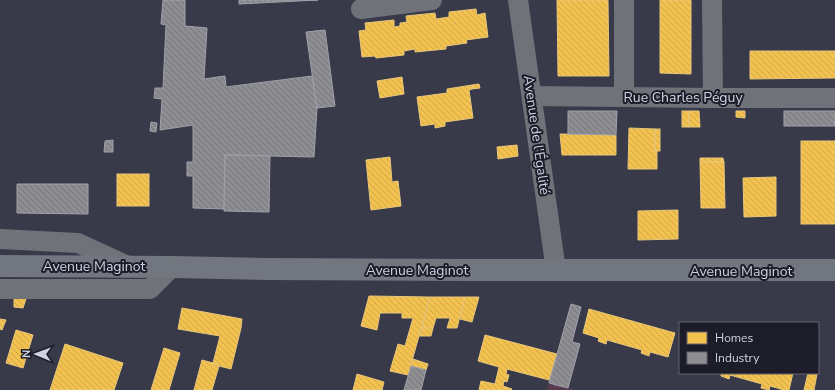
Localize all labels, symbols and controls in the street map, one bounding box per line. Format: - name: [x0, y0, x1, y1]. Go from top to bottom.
- street label: Avenue de l'Égalité: [519, 74, 554, 196]
- street label: Rue Charles Péguy: [623, 88, 743, 107]
- street label: Avenue Maginot: [43, 257, 145, 276]
- street label: Avenue Maginot: [366, 261, 468, 280]
- street label: Avenue Maginot: [690, 262, 792, 281]
- legend: [679, 322, 819, 374]
- text: Homes: [715, 330, 753, 346]
- north arrow: [16, 334, 56, 374]
- text: N: [19, 350, 34, 358]
- text: Industry: [715, 350, 760, 366]

